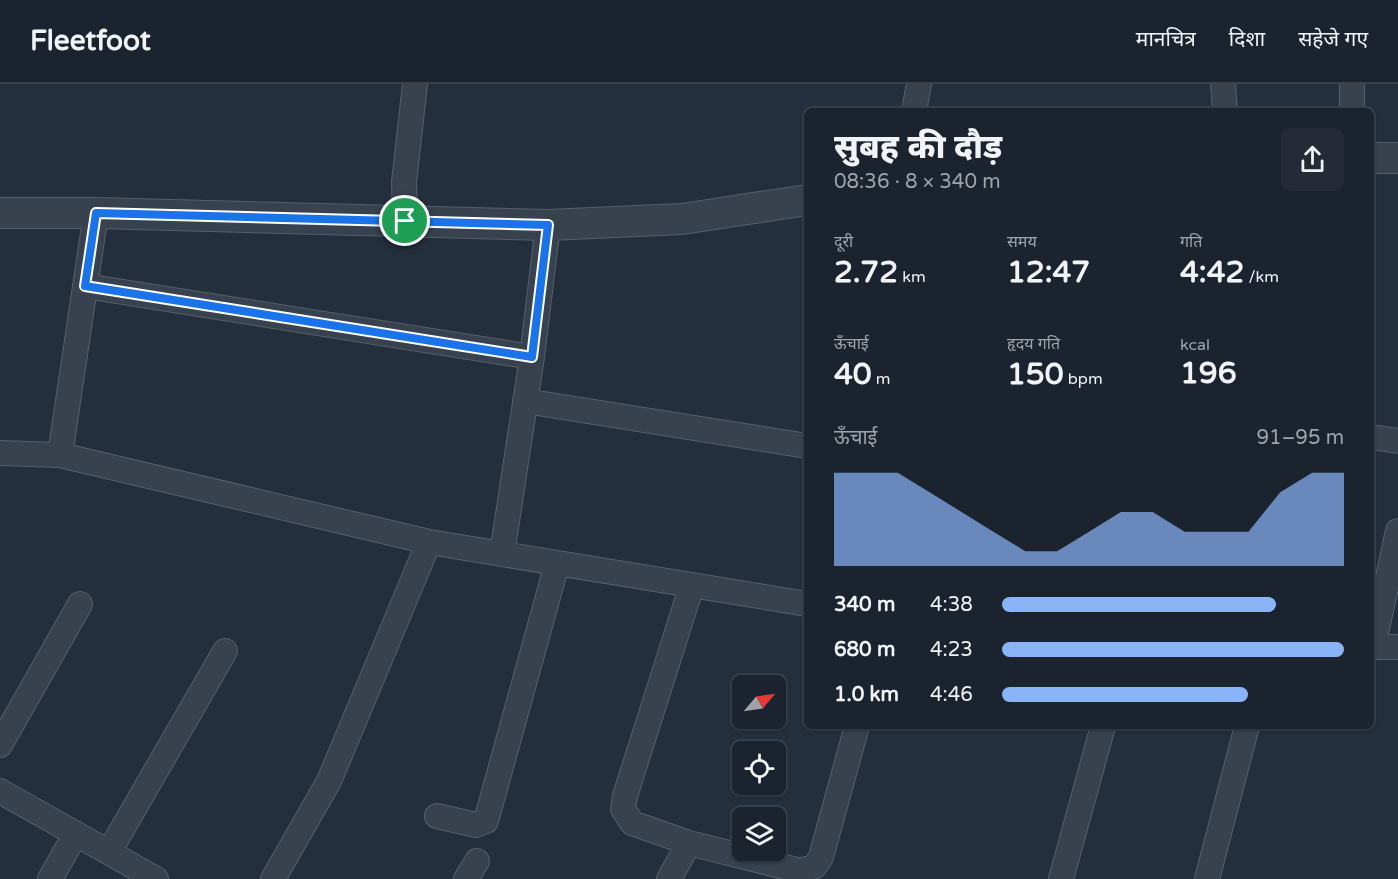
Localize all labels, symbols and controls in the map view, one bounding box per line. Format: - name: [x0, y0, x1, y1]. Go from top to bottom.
- text: Fleetfoot: [30, 24, 151, 58]
- text: मानचित्र: [1136, 27, 1196, 52]
- text: दिशा: [1229, 27, 1265, 52]
- text: सहेजे गए: [1298, 27, 1368, 52]
- text: सुबह की दौड़: [834, 128, 1002, 167]
- button: share: [1281, 128, 1344, 191]
- text: 08:36 · 8 × 340 m: [834, 170, 1001, 194]
- pin: [379, 195, 430, 246]
- icon: arrive: [388, 204, 421, 237]
- text: दूरी: [834, 232, 853, 252]
- text: समय: [1007, 232, 1037, 252]
- text: गति: [1180, 232, 1202, 252]
- text: 2.72: [834, 254, 898, 291]
- text: 12:47: [1007, 254, 1090, 291]
- text: 4:42: [1180, 254, 1244, 291]
- text: km: [898, 267, 926, 287]
- text: /km: [1244, 267, 1279, 287]
- text: ऊँचाई: [834, 334, 869, 354]
- text: हृदय गति: [1007, 334, 1060, 354]
- text: kcal: [1180, 335, 1210, 355]
- text: 196: [1180, 355, 1237, 392]
- text: 40: [834, 356, 872, 393]
- text: 150: [1007, 356, 1064, 393]
- text: m: [872, 369, 891, 389]
- text: bpm: [1064, 369, 1103, 389]
- text: ऊँचाई: [834, 426, 877, 450]
- text: 91–95 m: [1257, 426, 1344, 450]
- text: 340 m: [834, 593, 895, 617]
- text: 4:38: [930, 593, 973, 617]
- text: 680 m: [834, 638, 895, 662]
- text: 4:23: [930, 638, 973, 662]
- north arrow: [732, 675, 786, 729]
- map controls: [732, 675, 786, 861]
- text: 1.0 km: [834, 683, 899, 707]
- text: 4:46: [930, 683, 973, 707]
- button: locate: [732, 741, 786, 795]
- button: layers: [732, 807, 786, 861]

